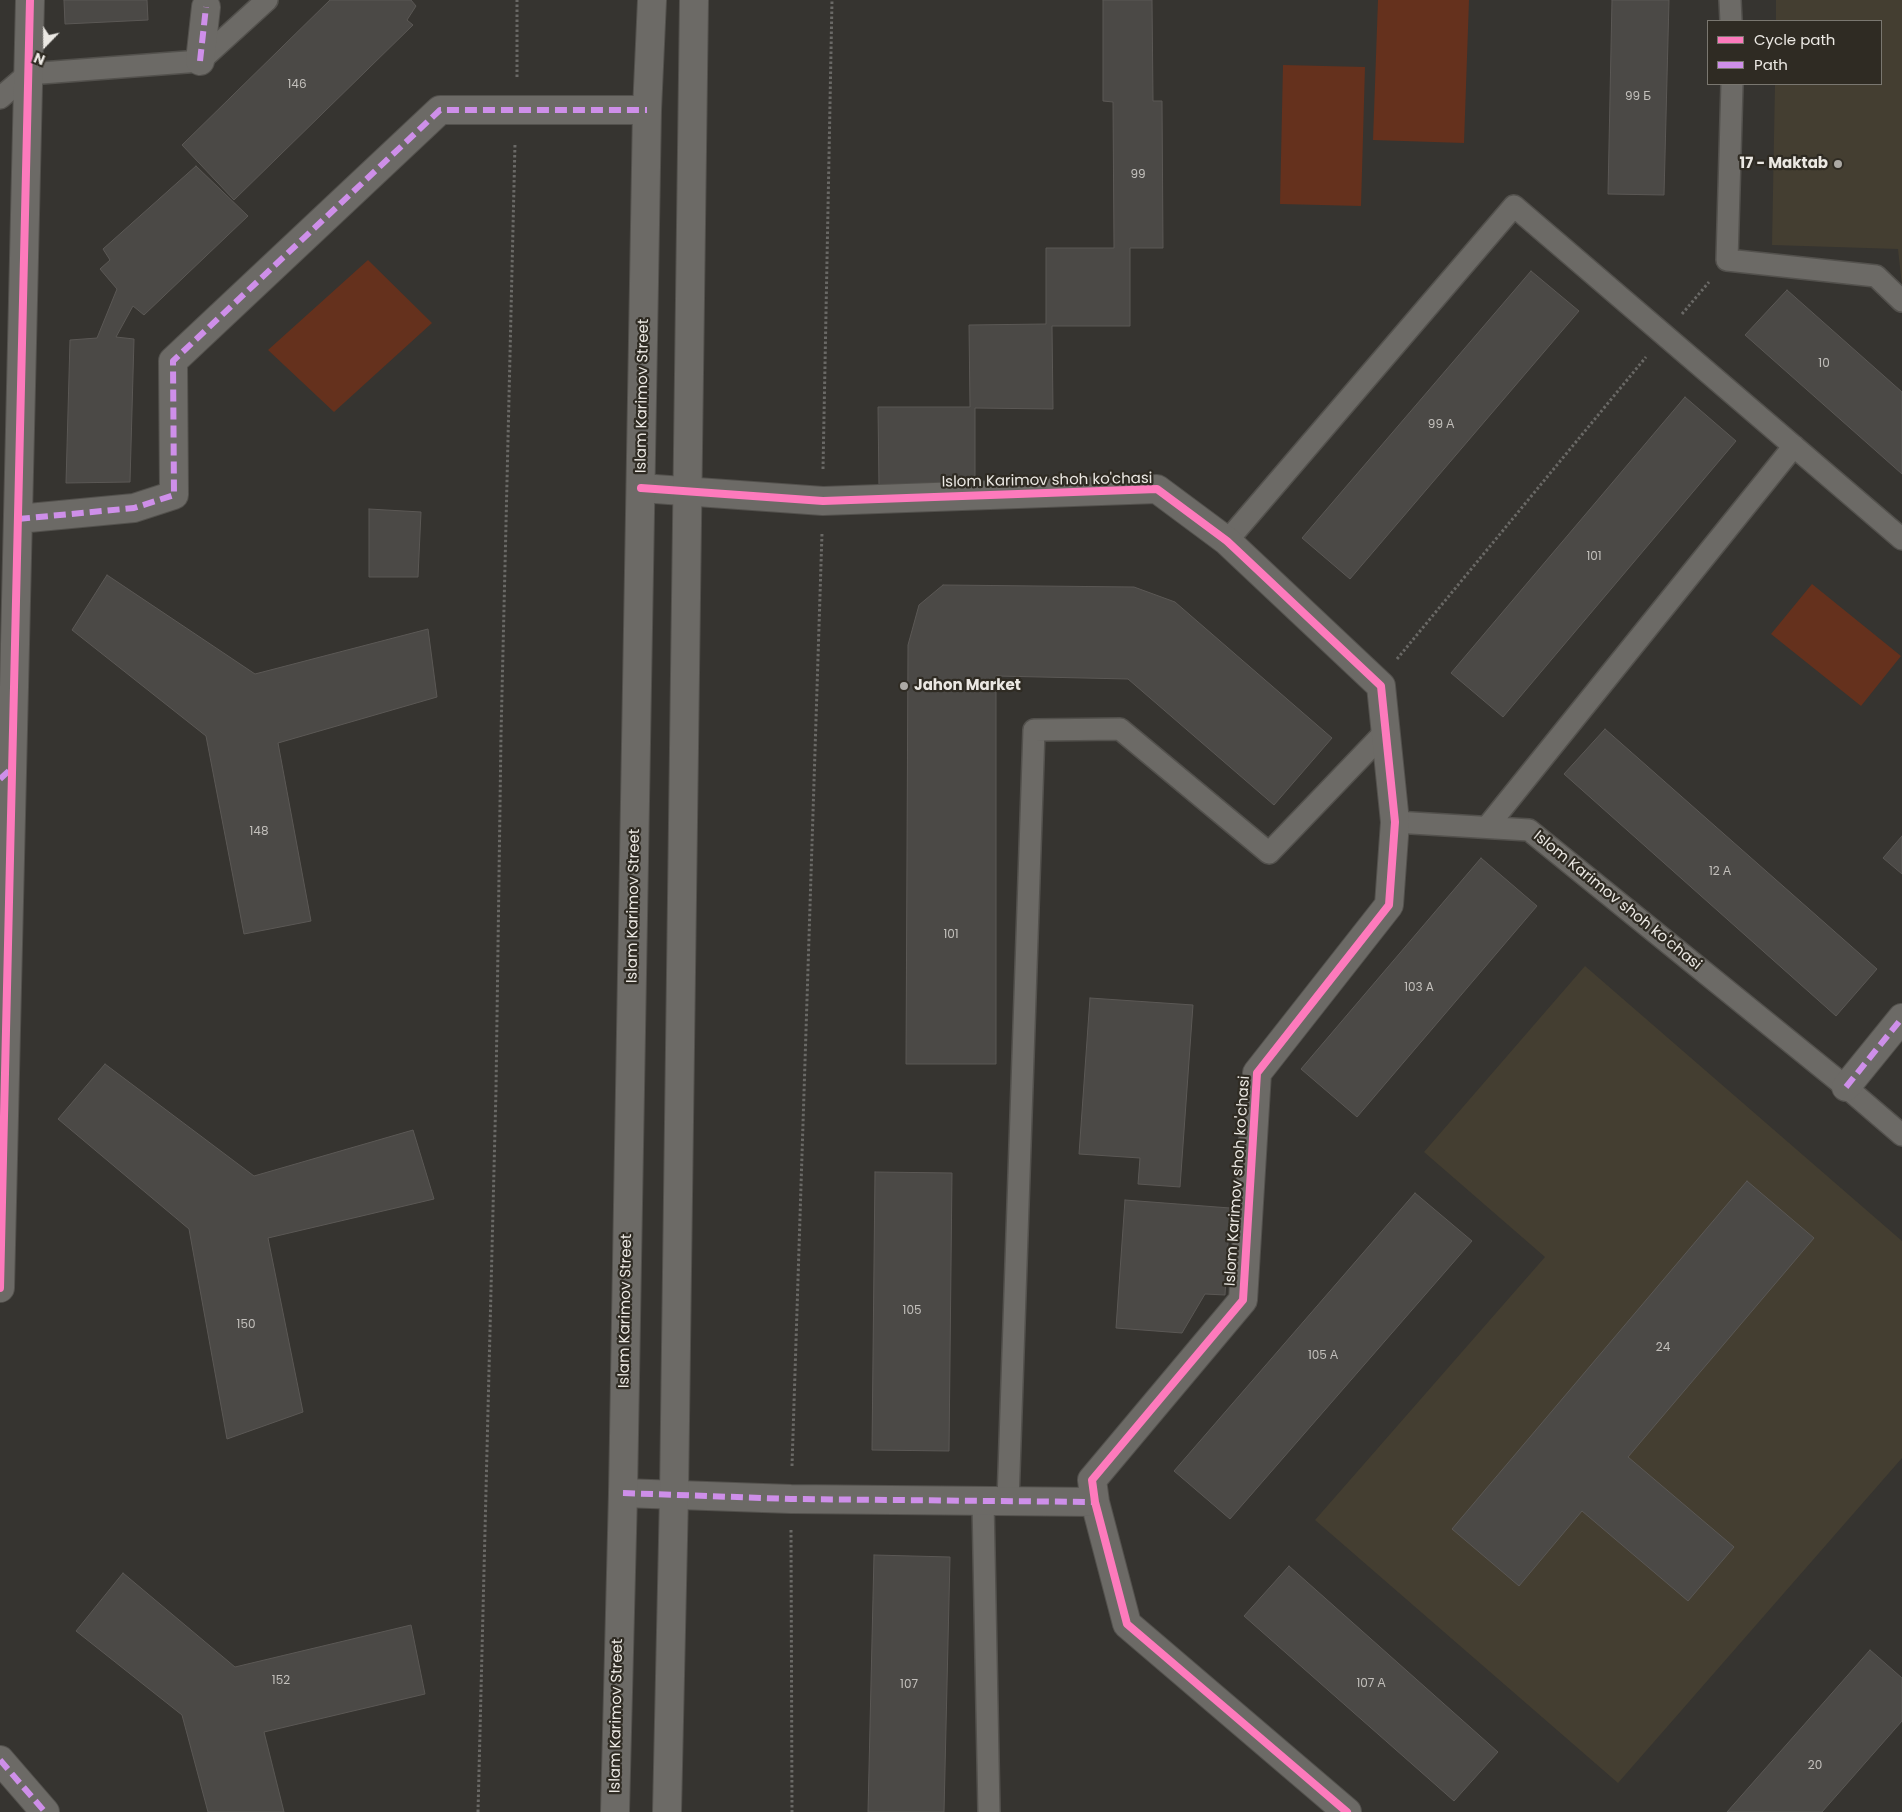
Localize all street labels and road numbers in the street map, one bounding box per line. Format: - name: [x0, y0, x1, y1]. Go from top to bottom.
- street label: Islam Karimov Street: [633, 319, 653, 473]
- street label: Islom Karimov shoh ko'chasi: [941, 470, 1153, 492]
- street label: Islom Karimov shoh ko'chasi: [1529, 828, 1705, 974]
- street label: Islam Karimov Street: [624, 829, 644, 983]
- street label: Islom Karimov shoh ko'chasi: [1222, 1075, 1254, 1287]
- street label: Islam Karimov Street: [616, 1234, 636, 1388]
- street label: Islam Karimov Street: [607, 1639, 627, 1793]

